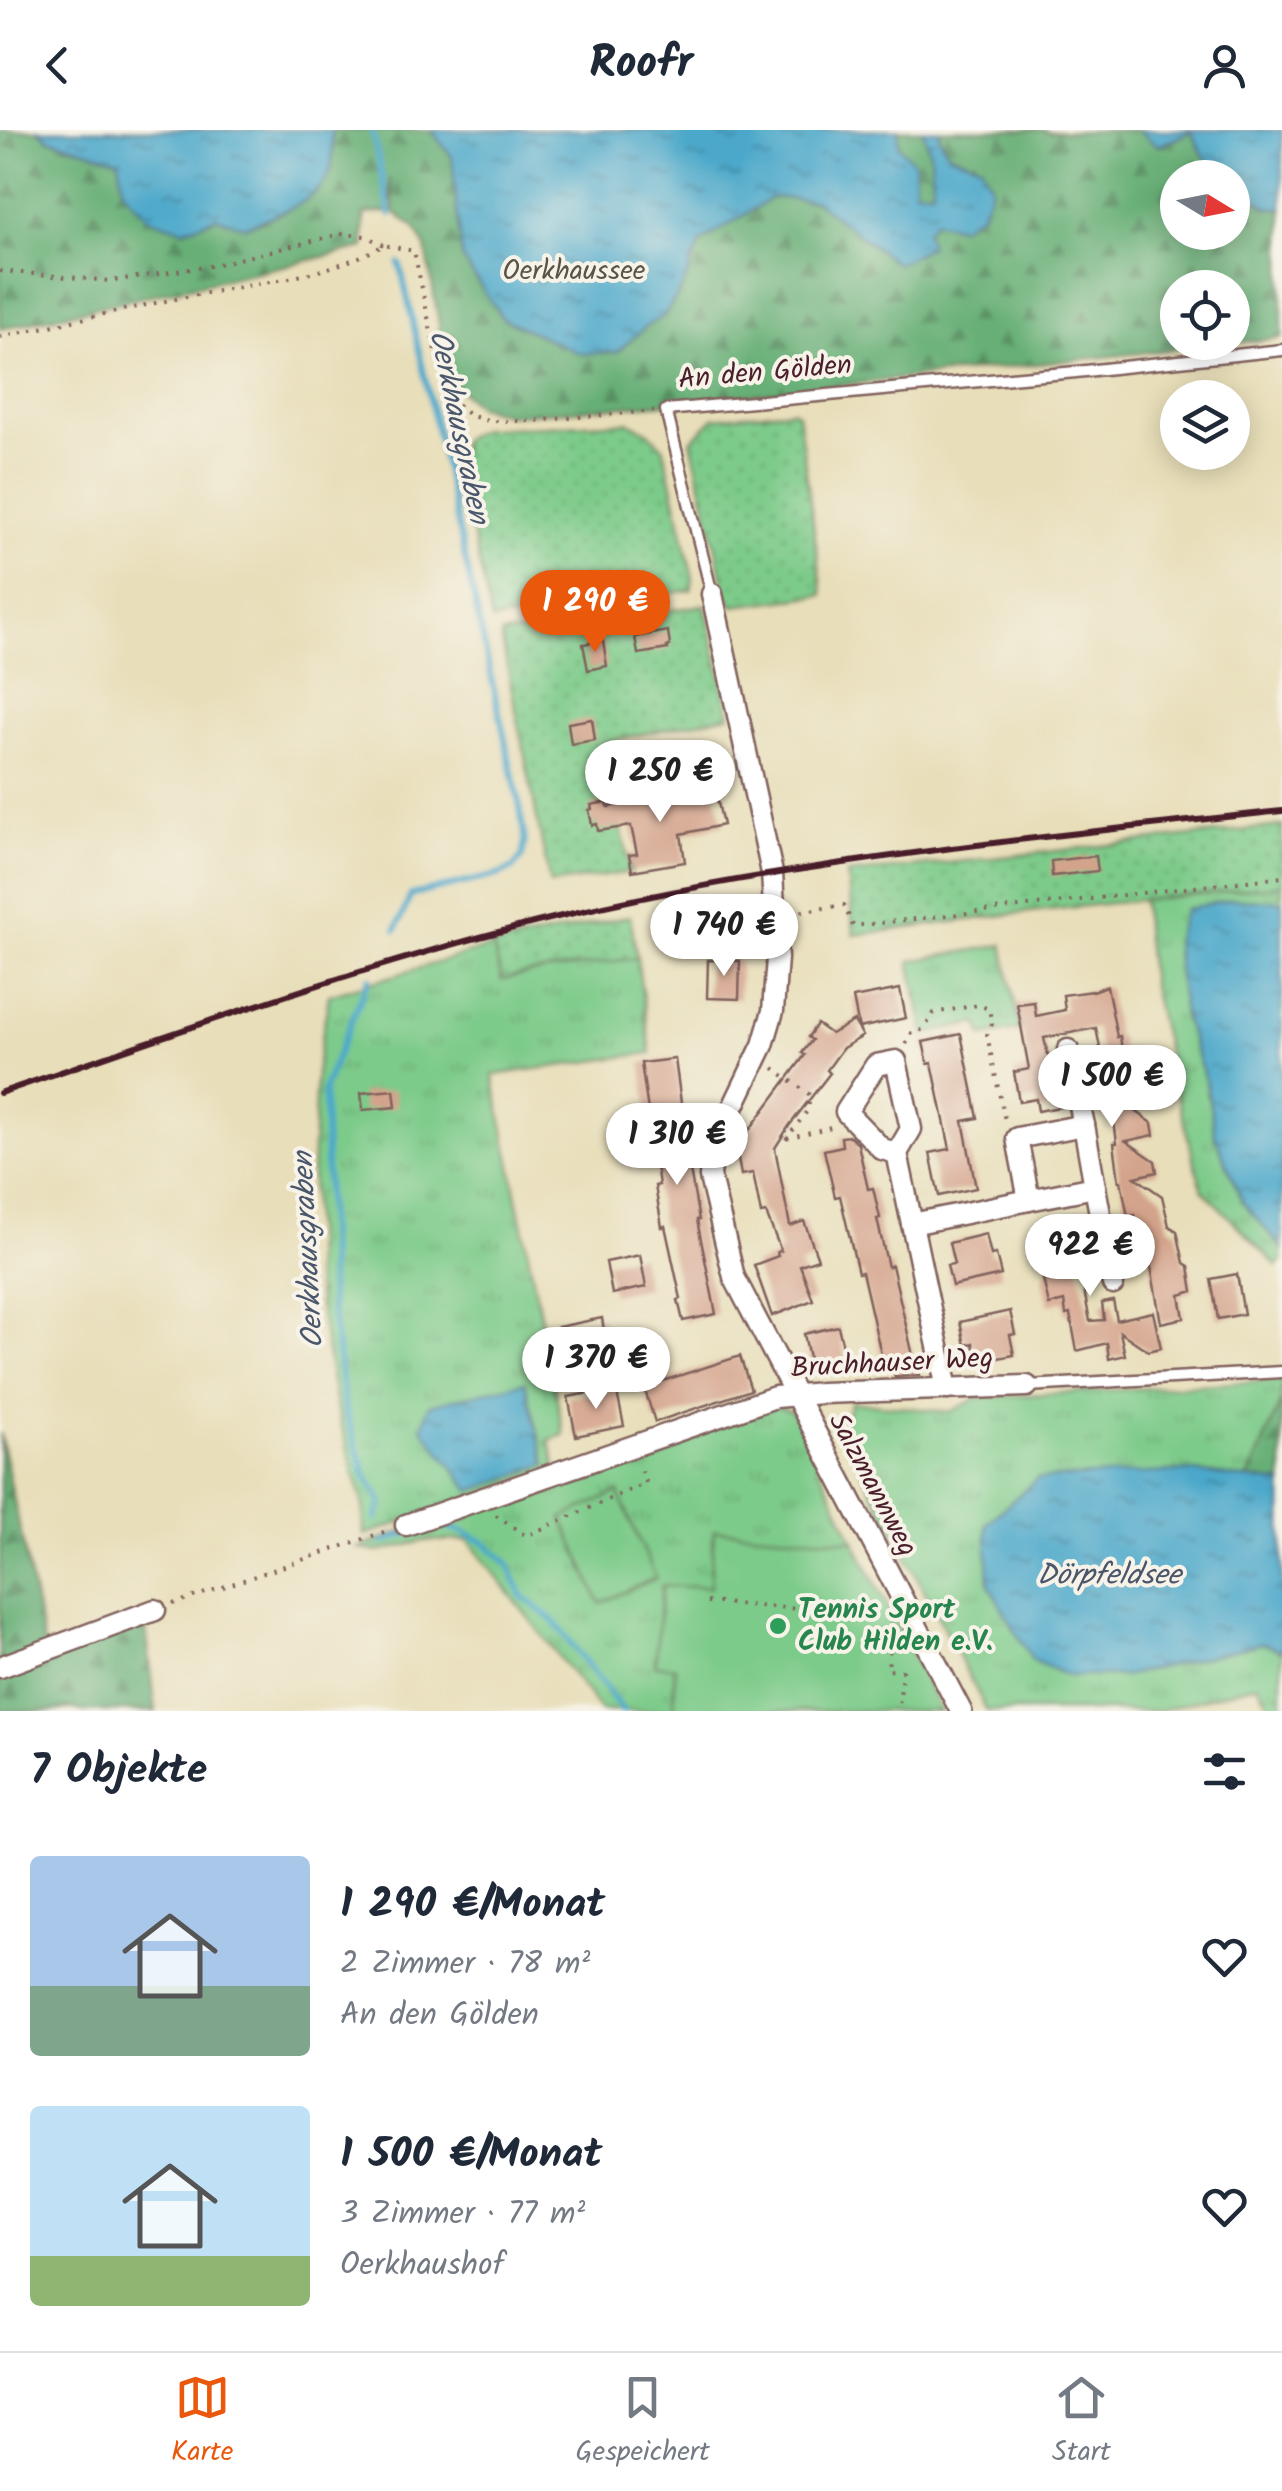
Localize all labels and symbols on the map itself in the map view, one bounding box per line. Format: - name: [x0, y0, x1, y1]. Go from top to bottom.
- north arrow: [1160, 160, 1250, 250]
- park label: Oerkhaussee: [503, 249, 646, 294]
- water label: Oerkhausgraben: [414, 326, 502, 530]
- street label: An den Gölden: [676, 343, 854, 403]
- pin: 1 290 €: [503, 570, 687, 655]
- pin: 1 250 €: [568, 740, 752, 825]
- pin: 1 740 €: [632, 894, 816, 979]
- pin: 1 500 €: [1020, 1045, 1204, 1130]
- pin: 1 310 €: [585, 1103, 769, 1188]
- water label: Oerkhausgraben: [280, 1149, 338, 1349]
- pin: 922 €: [1020, 1214, 1160, 1299]
- pin: 1 370 €: [504, 1327, 688, 1412]
- street label: Bruchhauser Weg: [790, 1336, 994, 1392]
- street label: Salzmannweg: [815, 1405, 929, 1565]
- water label: Dörpfeldsee: [1037, 1552, 1184, 1600]
- place label: Tennis Sport Club Hilden e.V.: [798, 1588, 993, 1665]
- marker: Tennis Sport Club Hilden e.V.: [767, 1615, 789, 1637]

